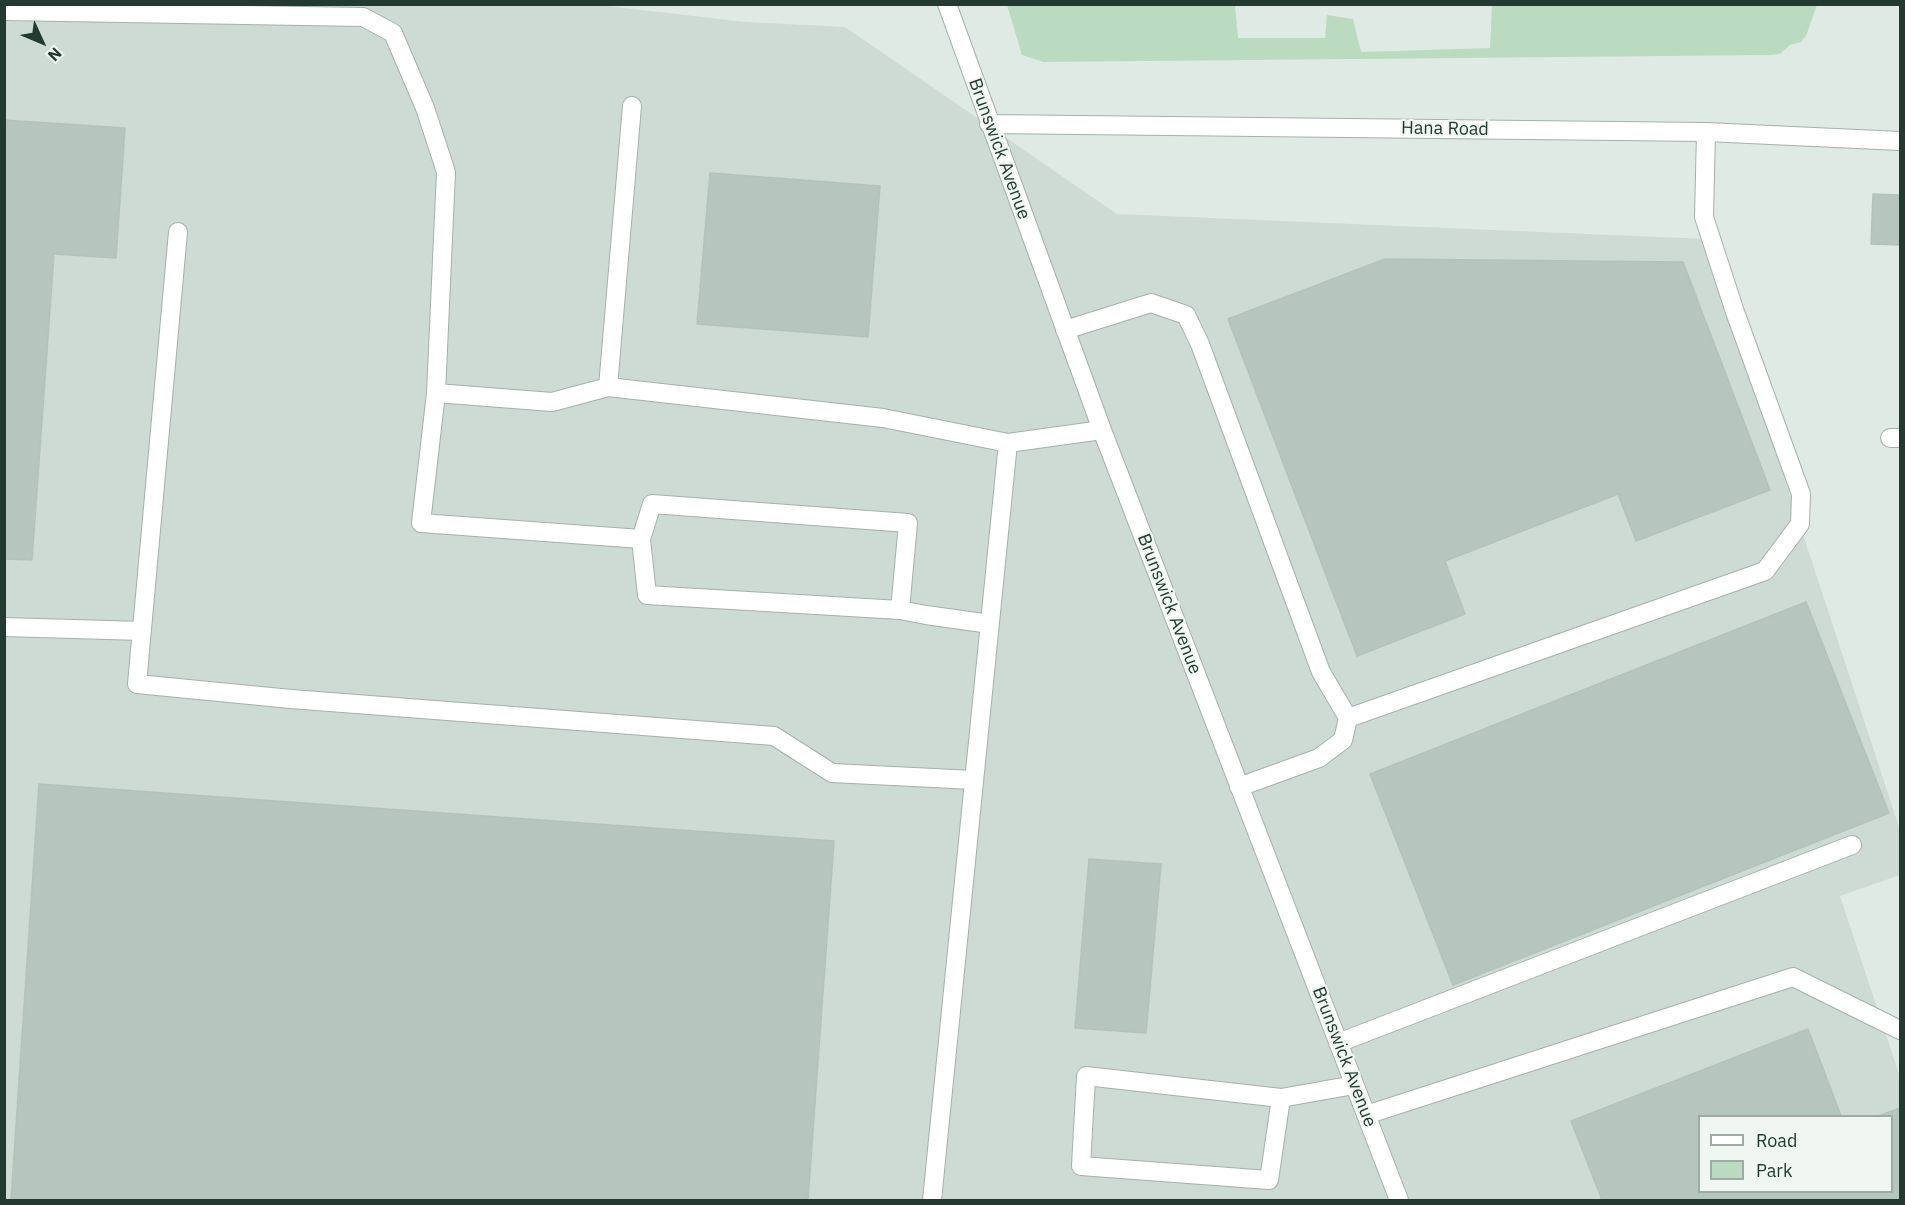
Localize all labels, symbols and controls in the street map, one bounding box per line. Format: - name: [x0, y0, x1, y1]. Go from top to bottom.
- north arrow: [12, 12, 72, 72]
- text: N: [44, 43, 66, 66]
- street label: Brunswick Avenue: [963, 75, 1035, 223]
- street label: Hana Road: [1401, 117, 1489, 141]
- street label: Brunswick Avenue: [1132, 531, 1206, 677]
- street label: Brunswick Avenue: [1307, 984, 1381, 1130]
- legend: [1698, 1115, 1893, 1193]
- text: Road: [1756, 1129, 1797, 1152]
- text: Park: [1756, 1159, 1792, 1182]

